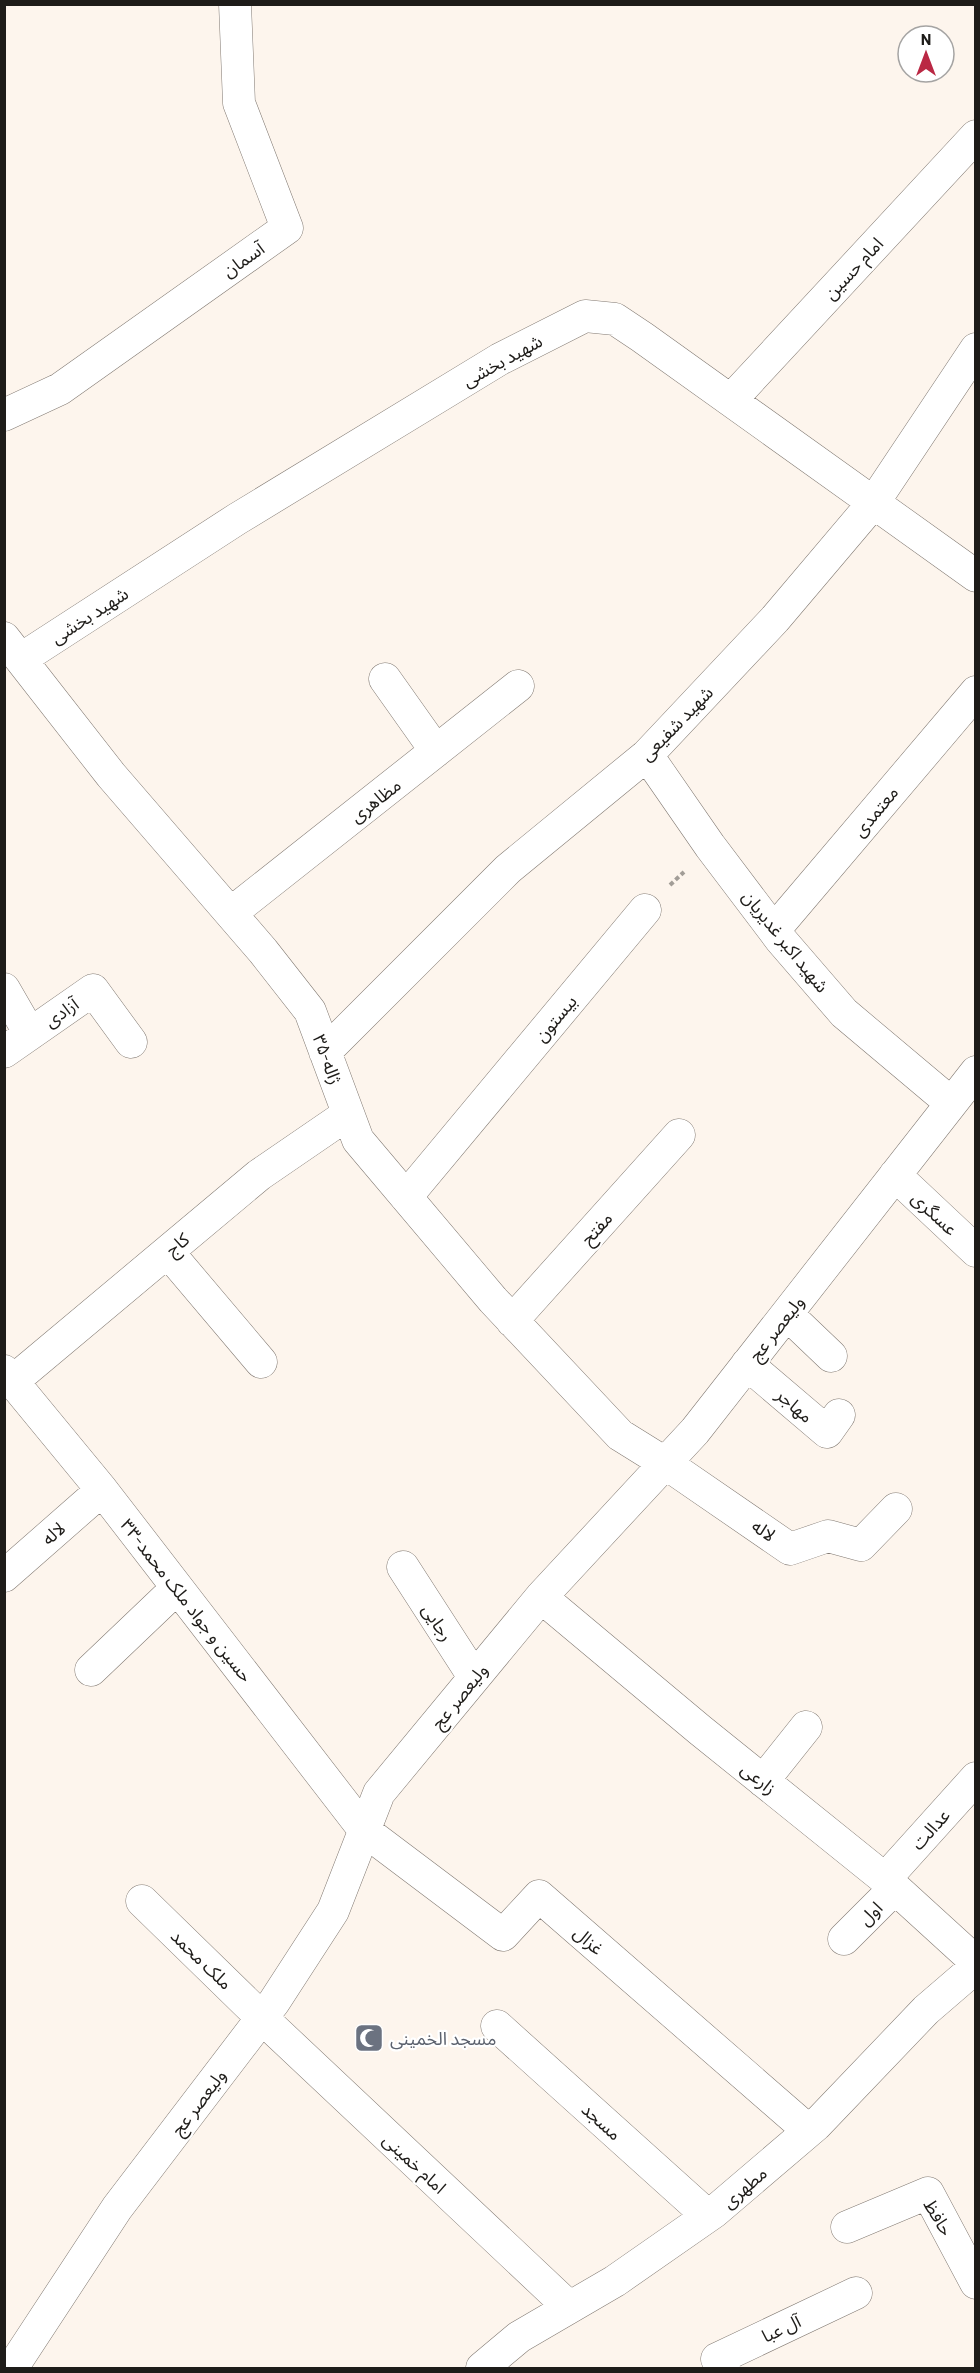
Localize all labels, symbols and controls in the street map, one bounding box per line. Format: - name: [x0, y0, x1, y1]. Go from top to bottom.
- north arrow: [896, 24, 956, 84]
- text: N: [921, 29, 931, 48]
- street label: امام حسین: [819, 232, 890, 306]
- street label: آسمان: [218, 236, 269, 282]
- street label: شهید بخشی: [458, 329, 546, 392]
- street label: شهید بخشی: [46, 582, 132, 649]
- street label: شهید شفیعی: [635, 681, 718, 766]
- street label: مظاهری: [345, 773, 405, 827]
- street label: معتمدی: [848, 781, 903, 841]
- street label: شهید اکبر غدیریان: [737, 885, 834, 997]
- street label: بیستون: [529, 990, 582, 1047]
- street label: آزادی: [40, 992, 84, 1032]
- street label: ۳۵-ژاله: [308, 1031, 347, 1087]
- street label: عسگری: [907, 1186, 962, 1240]
- street label: مفتح: [576, 1207, 619, 1251]
- street label: کاج: [161, 1227, 196, 1262]
- street label: ولیعصر عج: [744, 1291, 811, 1367]
- street label: مهاجر: [771, 1382, 818, 1428]
- street label: ۳۳-حسین و جواد ملک محمد: [116, 1514, 258, 1687]
- street label: لاله: [748, 1514, 780, 1546]
- street label: لاله: [37, 1517, 69, 1549]
- street label: رجایی: [417, 1599, 458, 1645]
- street label: ولیعصر عج: [426, 1659, 494, 1735]
- street label: زارعی: [736, 1757, 781, 1800]
- street label: عدالت: [906, 1804, 954, 1854]
- street label: اول: [853, 1896, 887, 1930]
- street label: غزال: [569, 1921, 608, 1960]
- street label: ملک محمد: [167, 1924, 237, 1994]
- mosque icon: مسجد الخمینی: [353, 2022, 385, 2054]
- place label: مسجد الخمینی: [390, 2027, 496, 2050]
- street label: ولیعصر عج: [166, 2064, 232, 2141]
- street label: مسجد: [578, 2098, 626, 2144]
- street label: امام خمینی: [376, 2128, 451, 2201]
- street label: مطهری: [717, 2162, 772, 2213]
- street label: حافظ: [920, 2195, 958, 2239]
- street label: آل عبا: [758, 2309, 805, 2347]

